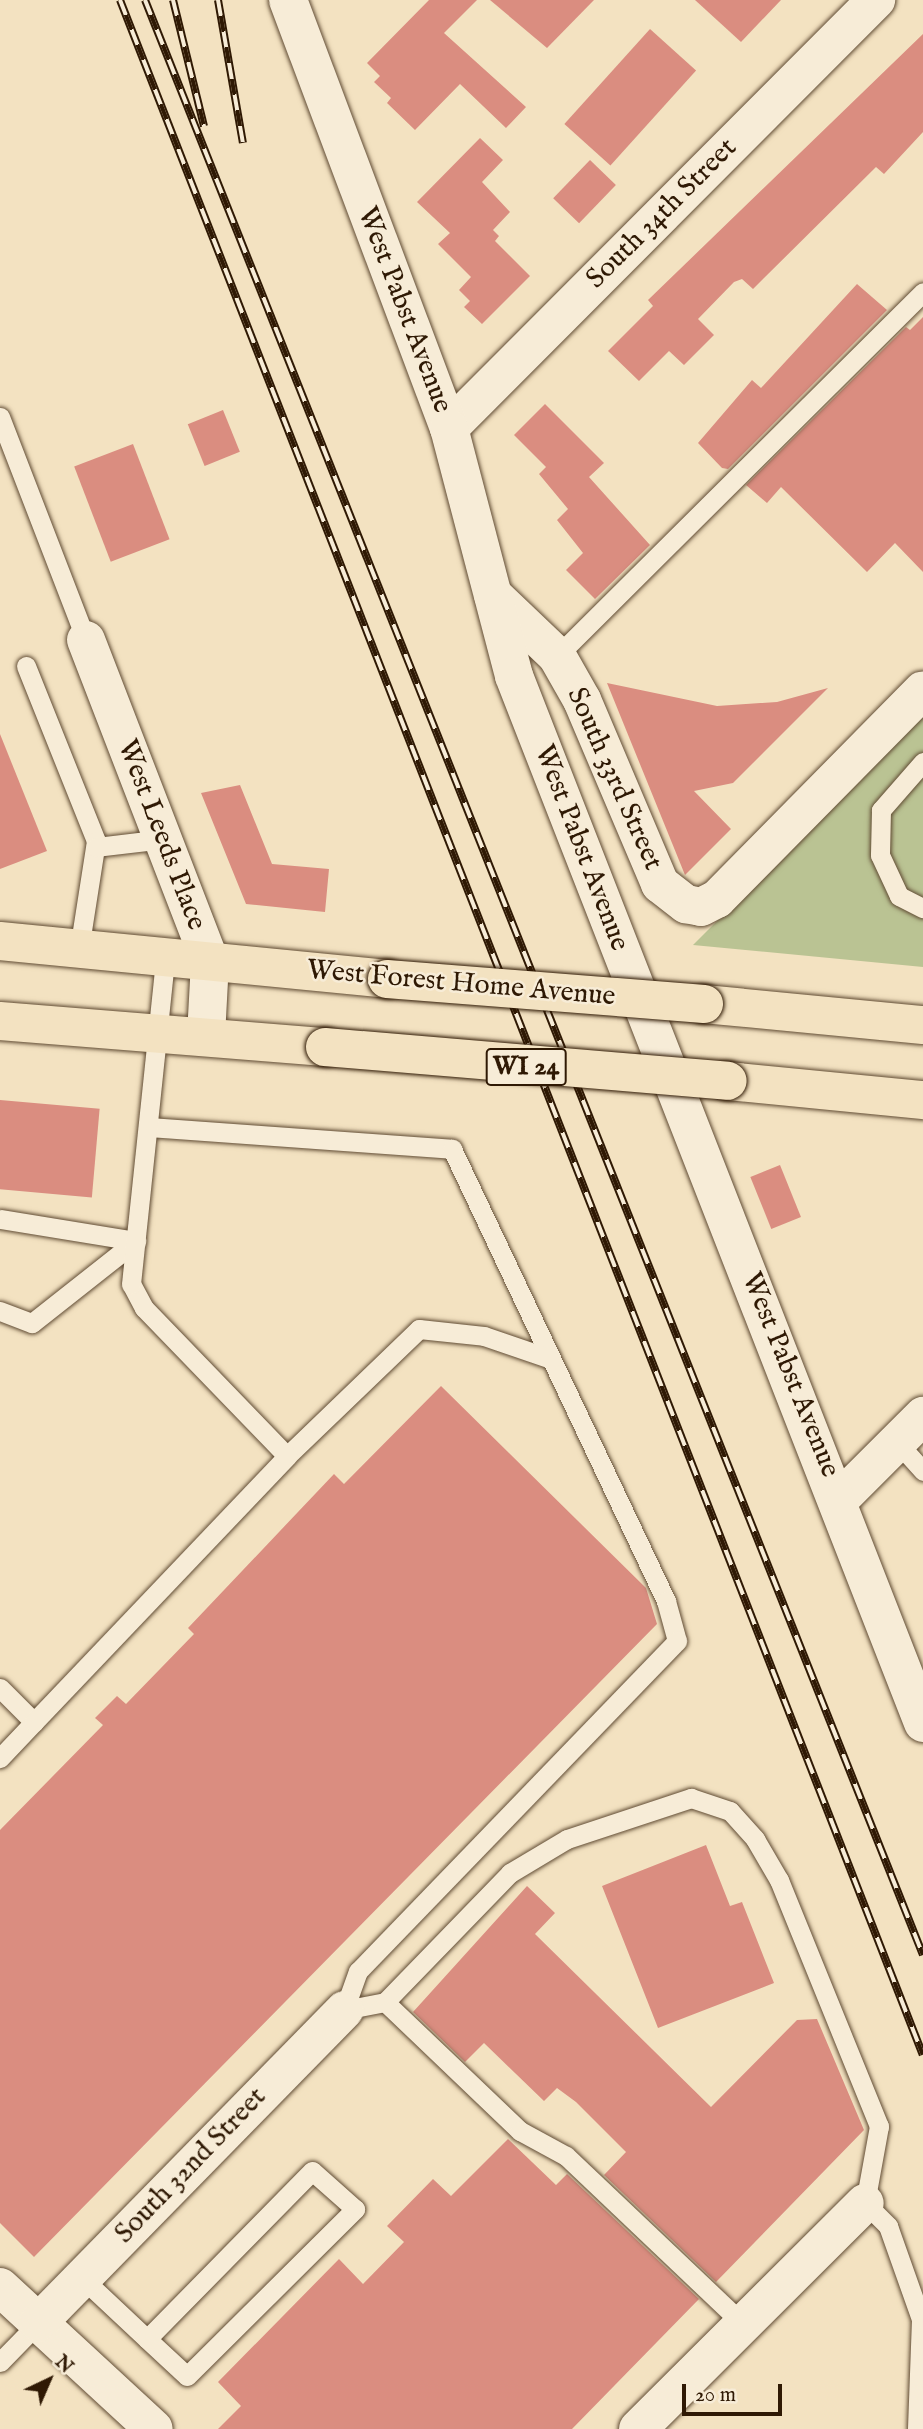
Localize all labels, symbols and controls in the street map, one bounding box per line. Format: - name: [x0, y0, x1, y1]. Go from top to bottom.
- street label: South 34th Street: [580, 132, 744, 296]
- street label: West Pabst Avenue: [349, 202, 459, 418]
- street label: South 33rd Street: [559, 683, 669, 875]
- street label: West Leeds Place: [109, 735, 213, 935]
- street label: West Pabst Avenue: [526, 740, 636, 956]
- street label: West Forest Home Avenue: [305, 954, 617, 1014]
- road number: WI 24: [484, 1044, 568, 1090]
- street label: West Pabst Avenue: [734, 1268, 846, 1482]
- street label: South 32nd Street: [108, 2081, 274, 2251]
- north arrow: [14, 2345, 84, 2415]
- text: N: [49, 2351, 78, 2379]
- scale bar: [685, 2370, 785, 2414]
- text: 20 m: [695, 2382, 736, 2409]

